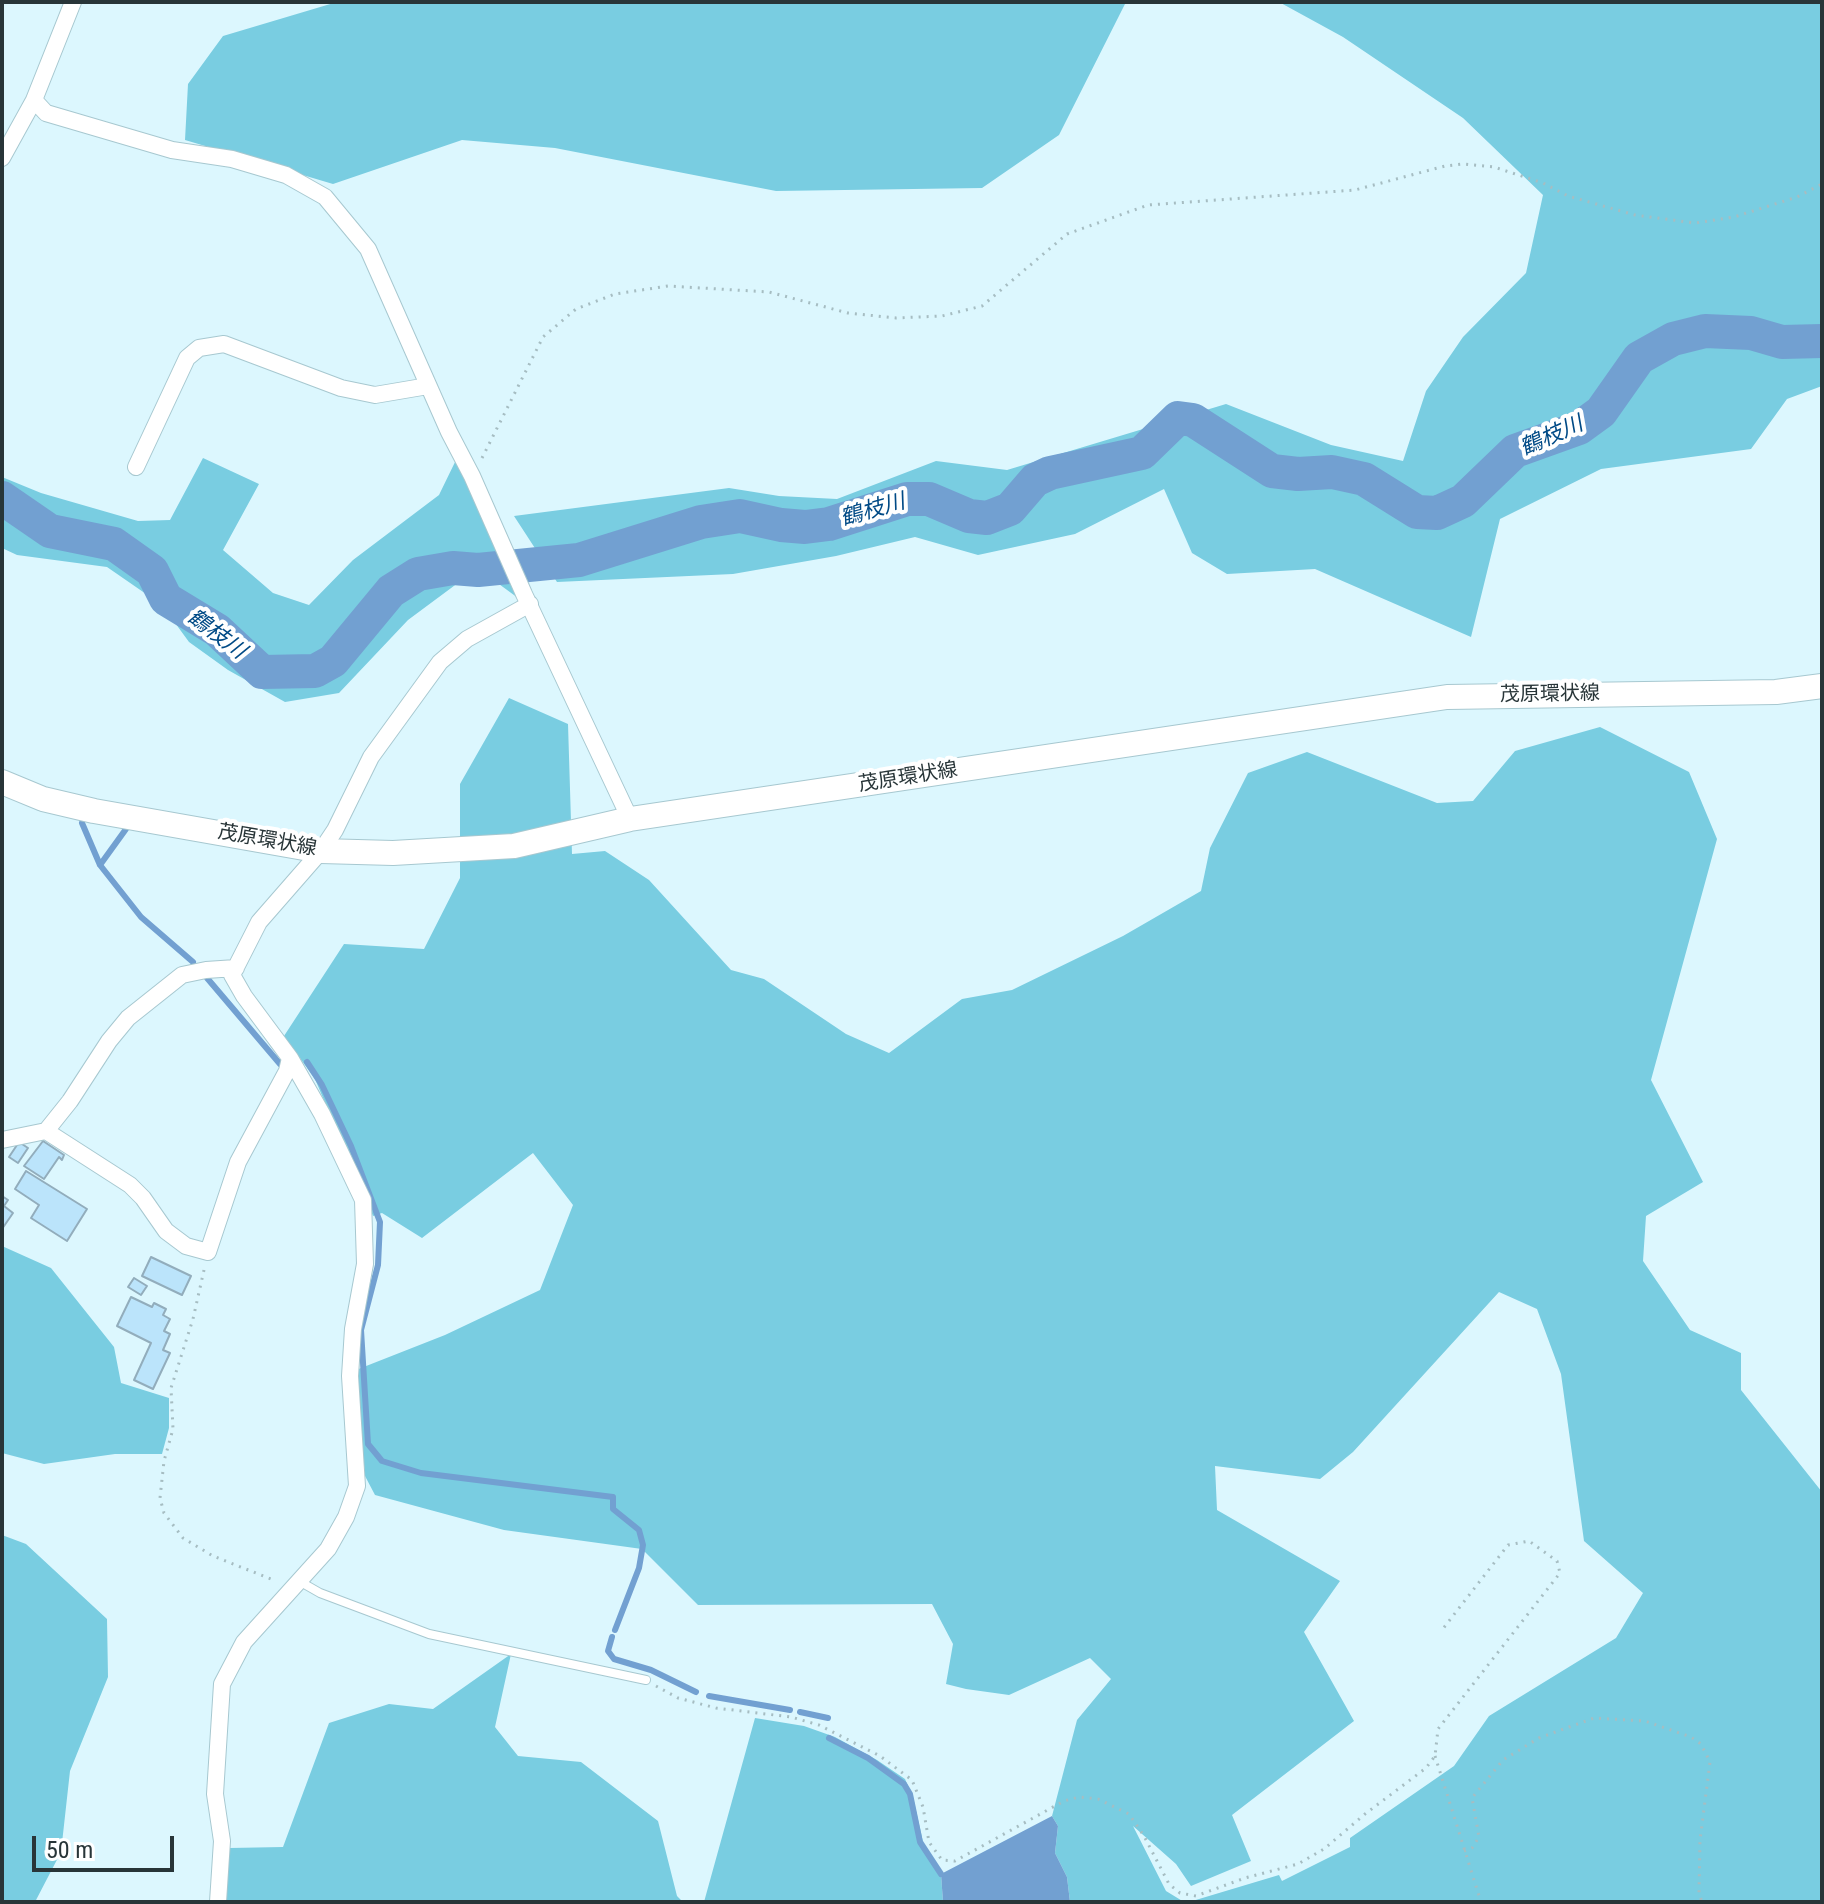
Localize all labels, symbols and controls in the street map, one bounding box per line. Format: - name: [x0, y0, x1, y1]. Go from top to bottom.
- water label: 鶴枝川: [1516, 412, 1588, 462]
- water label: 鶴枝川: [838, 489, 908, 533]
- water label: 鶴枝川: [182, 605, 250, 665]
- street label: 茂原環状線: [1500, 682, 1600, 708]
- street label: 茂原環状線: [857, 758, 959, 798]
- street label: 茂原環状線: [216, 820, 318, 862]
- scale bar: [36, 1820, 178, 1870]
- text: 50 m: [46, 1836, 93, 1864]

